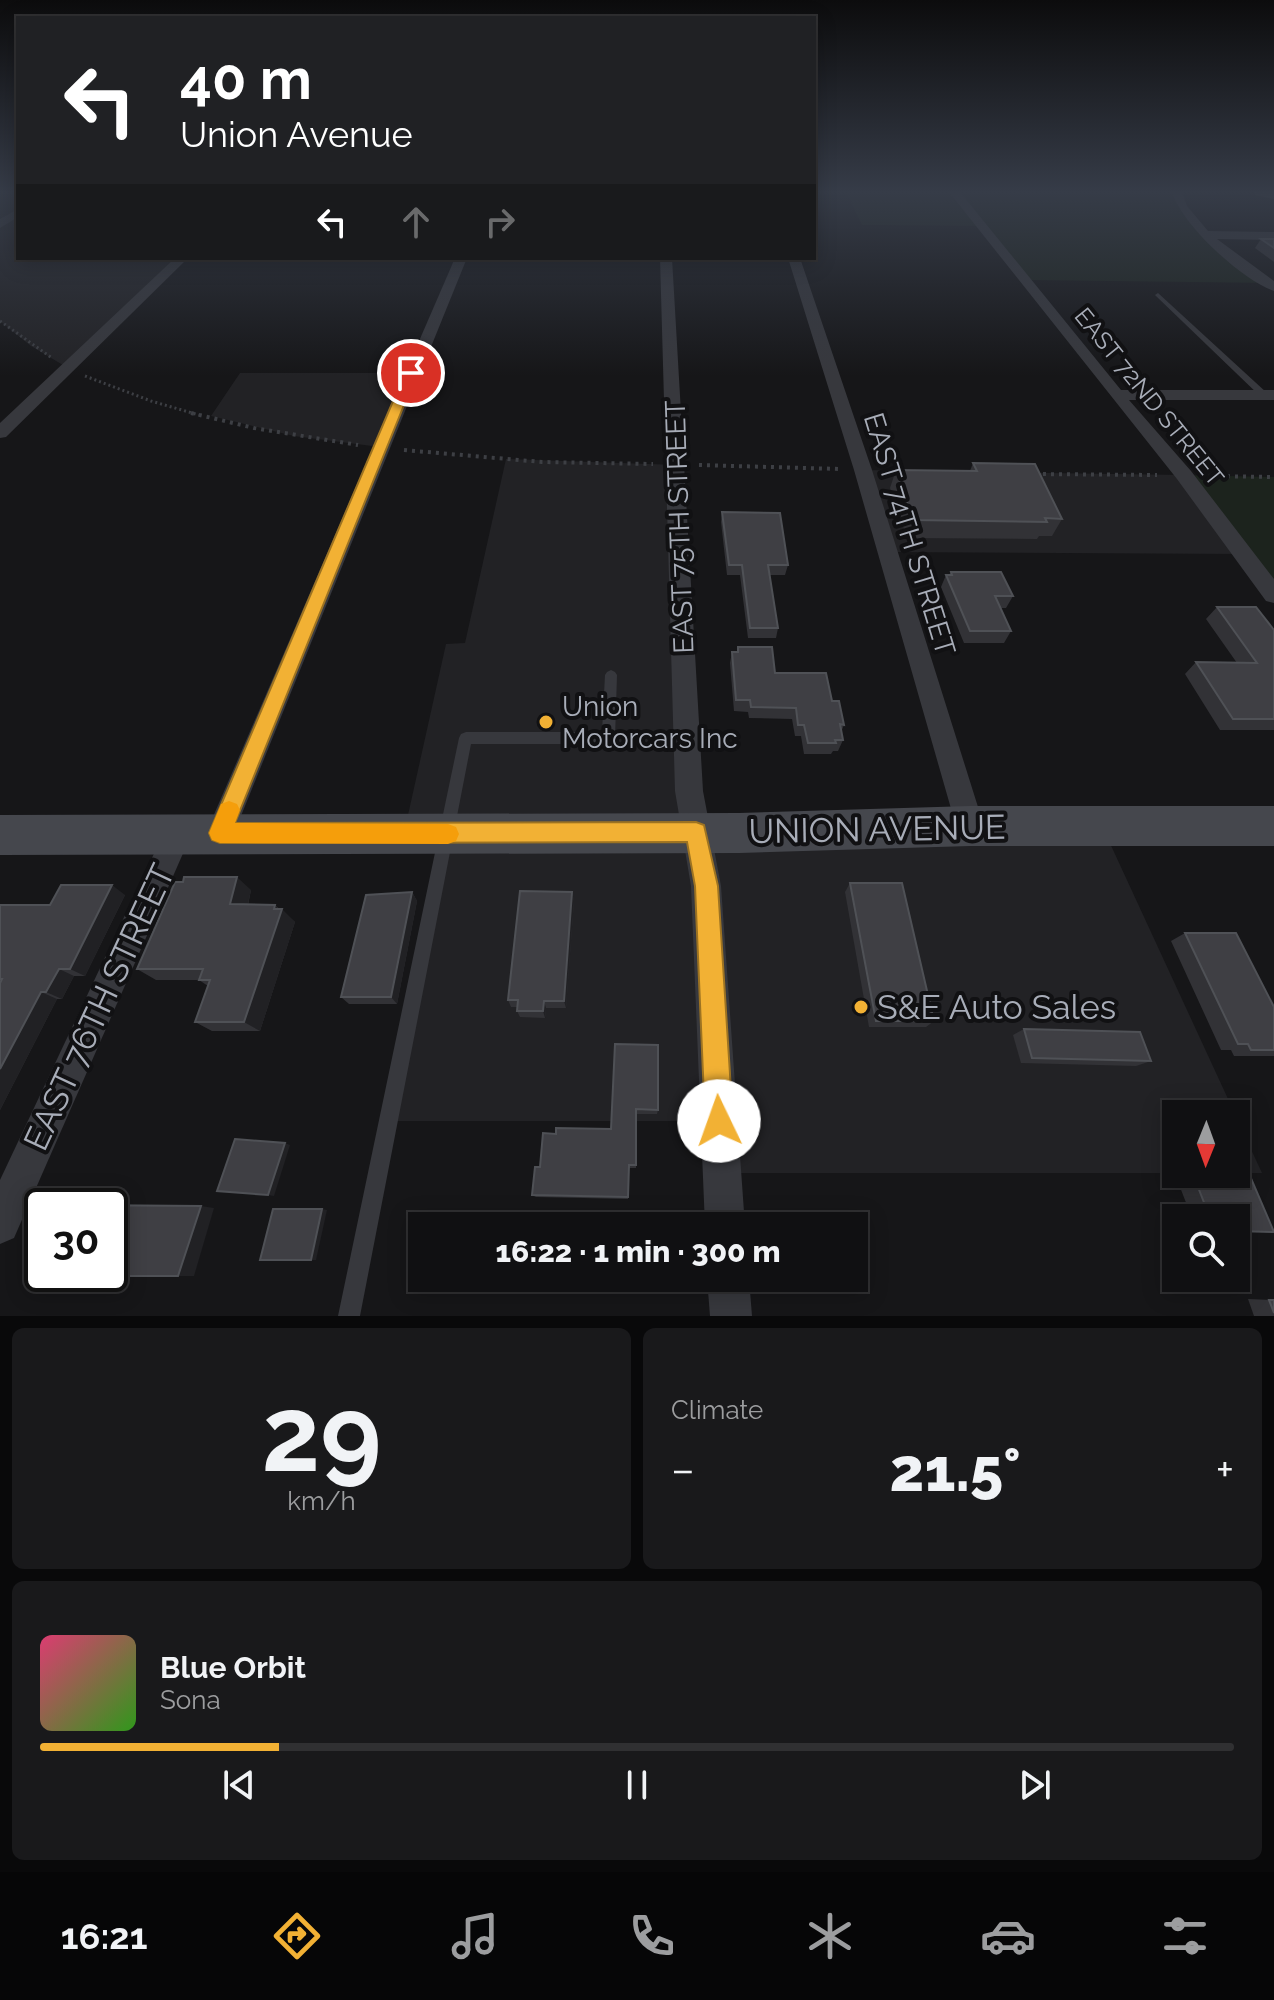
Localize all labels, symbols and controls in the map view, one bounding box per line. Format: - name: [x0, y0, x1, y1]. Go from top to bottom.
- text: 40 m: [180, 46, 312, 112]
- icon: left: [48, 48, 152, 152]
- text: Union Avenue: [180, 113, 413, 155]
- icon: left: [310, 200, 354, 244]
- icon: ahead: [394, 200, 438, 244]
- icon: right: [478, 200, 522, 244]
- street label: EAST 72ND STREET: [1069, 302, 1230, 492]
- pin: [377, 339, 445, 407]
- icon: arrive: [389, 351, 433, 395]
- street label: EAST 75TH STREET: [659, 400, 700, 654]
- street label: EAST 74TH STREET: [857, 409, 962, 659]
- place label: Union Motorcars Inc: [562, 690, 738, 755]
- marker: Union Motorcars Inc: [537, 713, 555, 731]
- street label: UNION AVENUE: [748, 807, 1006, 851]
- street label: EAST 76TH STREET: [15, 857, 183, 1156]
- place label: S&E Auto Sales: [877, 987, 1116, 1027]
- marker: S&E Auto Sales: [852, 998, 870, 1016]
- position arrow: [677, 1079, 761, 1163]
- north arrow: [1162, 1100, 1250, 1188]
- map controls: [1162, 1100, 1250, 1292]
- speed limit sign: 30: [24, 1188, 128, 1292]
- button: search: [1162, 1204, 1250, 1292]
- text: 16:22 · 1 min · 300 m: [495, 1234, 781, 1269]
- text: 29: [262, 1373, 381, 1495]
- text: Climate: [671, 1395, 763, 1425]
- text: 21.5°: [890, 1435, 1021, 1505]
- text: −: [671, 1444, 695, 1495]
- text: +: [1216, 1444, 1234, 1495]
- text: km/h: [287, 1486, 356, 1516]
- text: Blue Orbit: [160, 1650, 306, 1685]
- text: Sona: [160, 1685, 221, 1715]
- icon: previous: [217, 1763, 261, 1807]
- icon: pause: [615, 1763, 659, 1807]
- icon: next: [1013, 1763, 1057, 1807]
- icon: directions: [269, 1908, 325, 1964]
- icon: music: [447, 1908, 503, 1964]
- icon: phone: [624, 1908, 680, 1964]
- icon: climate: [802, 1908, 858, 1964]
- icon: car: [980, 1908, 1036, 1964]
- icon: filters: [1157, 1908, 1213, 1964]
- text: 16:21: [61, 1915, 147, 1957]

